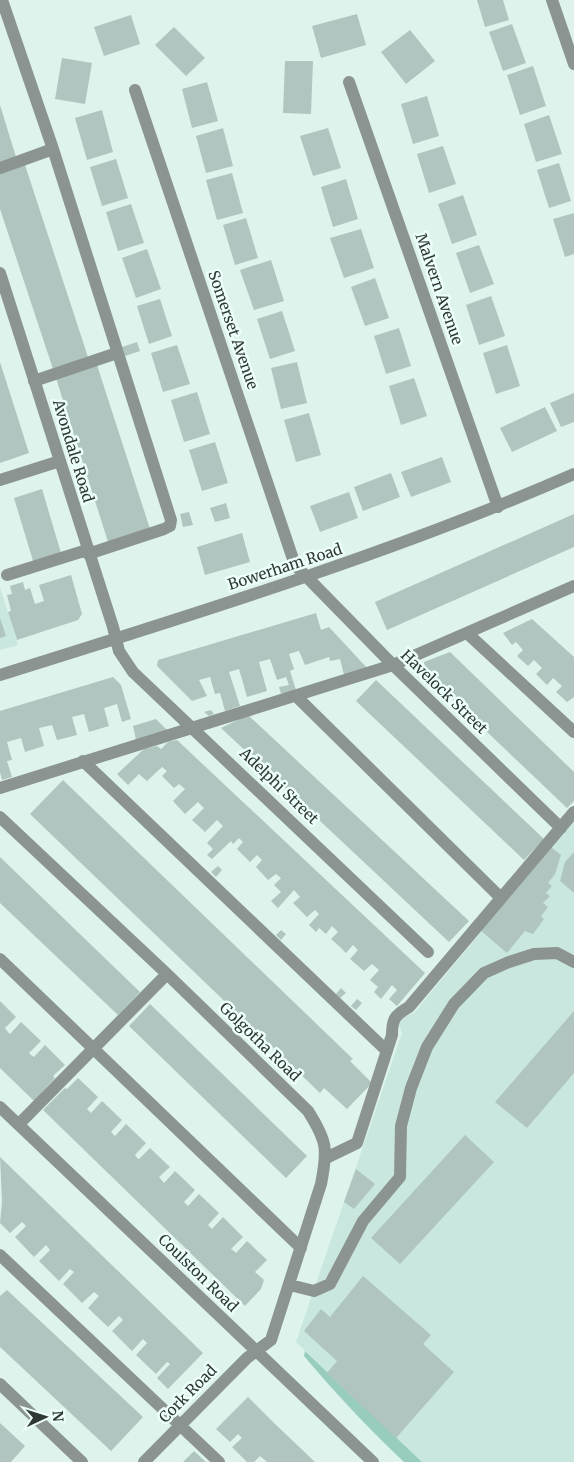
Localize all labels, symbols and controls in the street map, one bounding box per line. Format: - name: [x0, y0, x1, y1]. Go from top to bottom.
- street label: Malvern Avenue: [412, 231, 467, 347]
- street label: Somerset Avenue: [204, 268, 263, 392]
- street label: Avondale Road: [49, 396, 98, 505]
- street label: Bowerham Road: [225, 539, 344, 594]
- street label: Havelock Street: [397, 646, 492, 738]
- street label: Adelphi Street: [235, 743, 323, 828]
- street label: Golgotha Road: [216, 998, 305, 1085]
- street label: Coulston Road: [154, 1230, 242, 1316]
- street label: Cork Road: [155, 1361, 221, 1427]
- north arrow: [20, 1392, 70, 1442]
- text: N: [49, 1410, 67, 1422]

